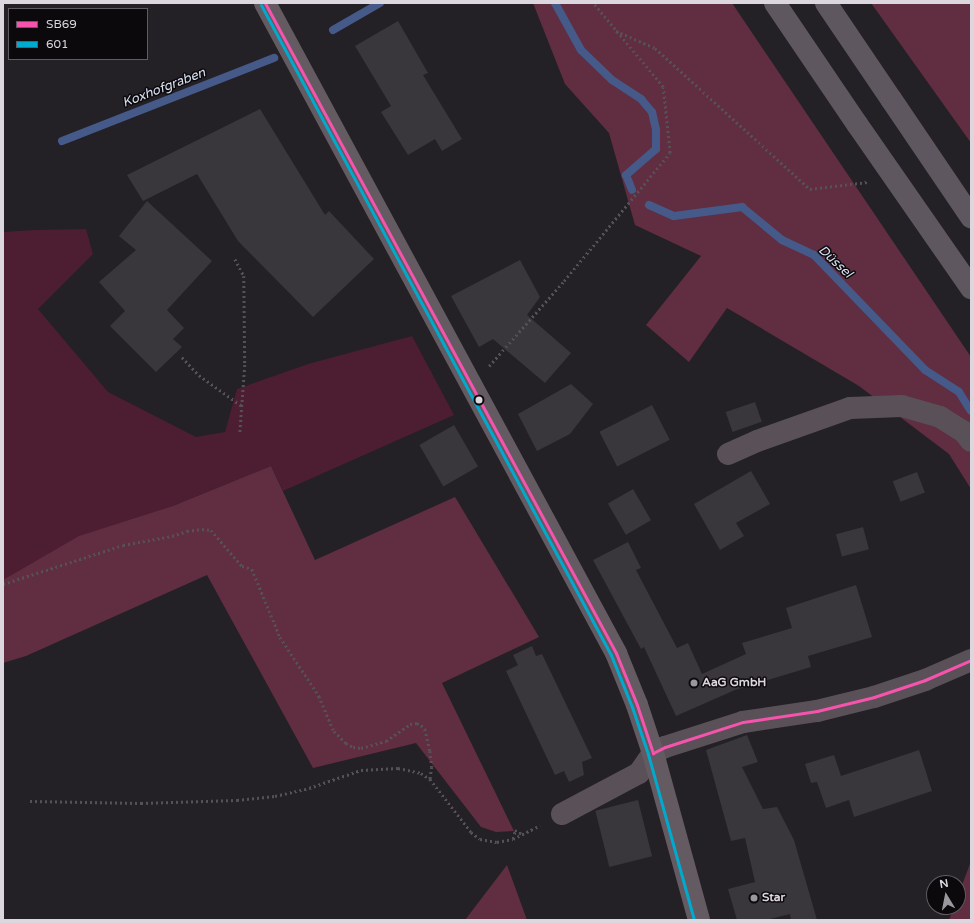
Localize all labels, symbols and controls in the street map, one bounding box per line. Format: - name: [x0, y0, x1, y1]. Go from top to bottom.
- legend: [8, 8, 148, 60]
- text: SB69: [46, 17, 77, 31]
- text: 601: [46, 37, 69, 51]
- water label: Koxhofgraben: [120, 65, 208, 111]
- water label: Düssel: [815, 242, 855, 282]
- unlabelled marker: [474, 395, 484, 405]
- place label: AaG GmbH: [702, 676, 766, 690]
- marker: AaG GmbH: [689, 678, 699, 688]
- north arrow: [926, 875, 966, 915]
- text: N: [939, 877, 949, 891]
- place label: Star: [762, 891, 785, 905]
- marker: Star: [749, 893, 759, 903]

